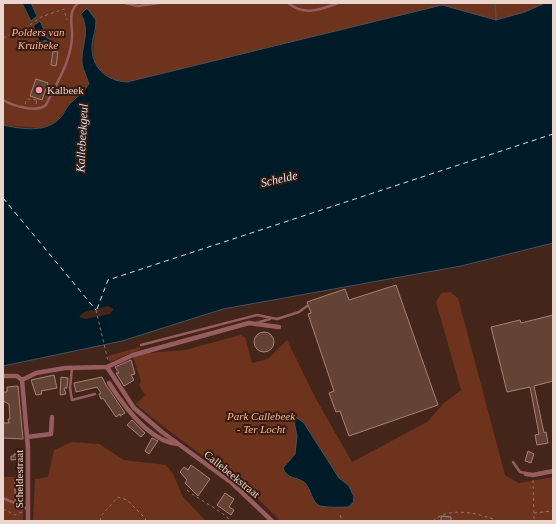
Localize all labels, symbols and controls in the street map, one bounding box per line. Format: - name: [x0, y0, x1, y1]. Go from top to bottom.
- park label: Polders van Kruibeke: [11, 26, 65, 51]
- place label: Kalbeek: [47, 84, 84, 96]
- marker: Kalbeek: [34, 85, 44, 95]
- water label: Kallebeekgeul: [73, 103, 91, 174]
- water label: Schelde: [259, 168, 299, 190]
- park label: Park Callebeek - Ter Locht: [226, 410, 296, 435]
- street label: Callebeekstraat: [202, 448, 262, 500]
- street label: Scheldestraat: [13, 450, 25, 508]

